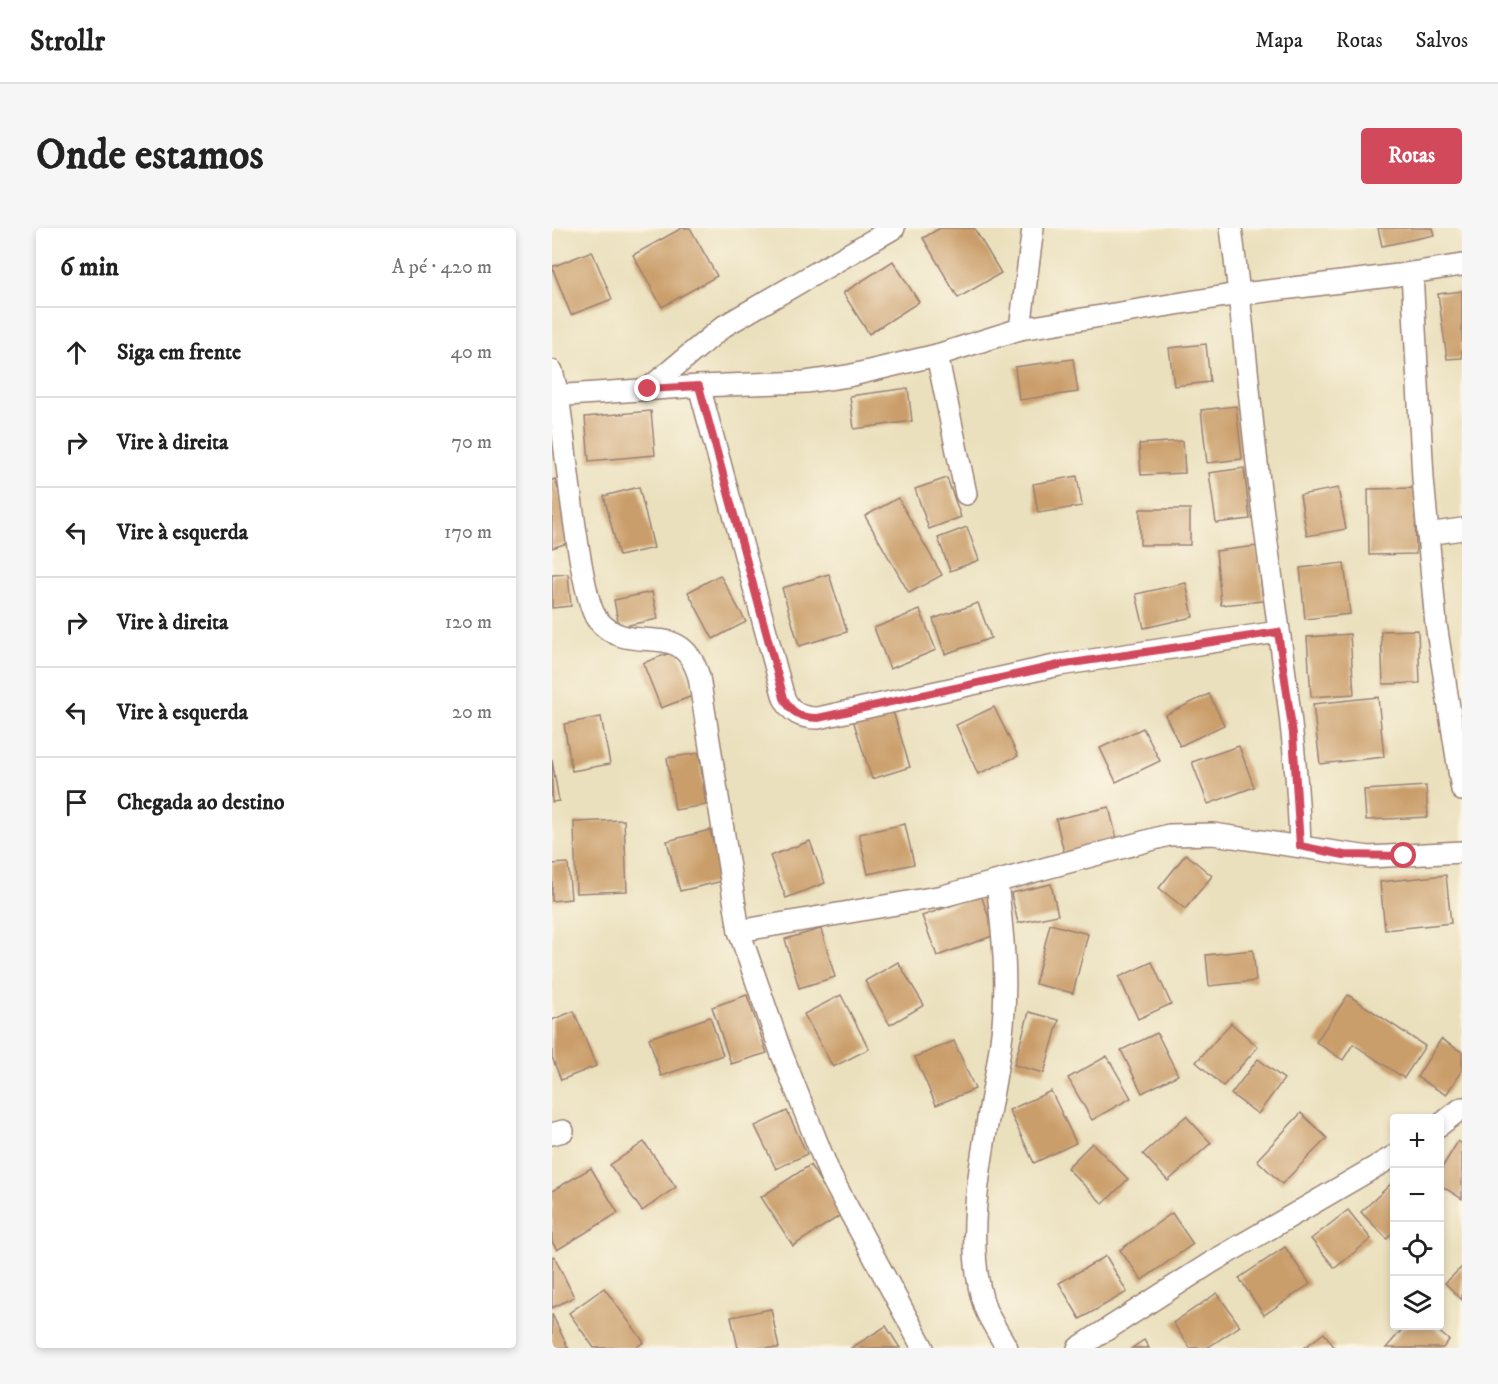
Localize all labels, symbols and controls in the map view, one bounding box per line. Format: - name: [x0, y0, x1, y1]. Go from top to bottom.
- text: Strollr: [30, 24, 105, 59]
- text: Mapa: [1255, 28, 1303, 54]
- text: Rotas: [1336, 28, 1383, 54]
- text: Salvos: [1416, 28, 1468, 54]
- button: Rotas: [1361, 128, 1462, 184]
- text: Onde estamos: [36, 130, 264, 182]
- text: 6 min: [60, 251, 119, 284]
- text: A pé · 420 m: [392, 255, 492, 280]
- icon: ahead: [60, 336, 93, 369]
- text: Siga em frente: [117, 339, 241, 366]
- text: 40 m: [450, 340, 492, 365]
- route end: [634, 375, 660, 401]
- icon: right: [60, 426, 93, 459]
- text: Vire à direita: [117, 429, 228, 456]
- text: 70 m: [451, 430, 492, 455]
- icon: left: [60, 516, 93, 549]
- text: Vire à esquerda: [117, 519, 248, 546]
- text: 170 m: [444, 520, 492, 545]
- icon: right: [60, 606, 93, 639]
- text: Vire à direita: [117, 609, 228, 636]
- text: 120 m: [445, 610, 492, 635]
- icon: left: [60, 696, 93, 729]
- text: Vire à esquerda: [117, 699, 248, 726]
- text: 20 m: [452, 700, 492, 725]
- icon: arrive: [60, 786, 93, 819]
- text: Chegada ao destino: [117, 789, 284, 816]
- route start: [1390, 842, 1416, 868]
- map controls: [1390, 1114, 1444, 1330]
- button: +: [1390, 1114, 1444, 1168]
- button: −: [1390, 1168, 1444, 1222]
- button: locate: [1390, 1222, 1444, 1276]
- button: layers: [1390, 1276, 1444, 1330]

